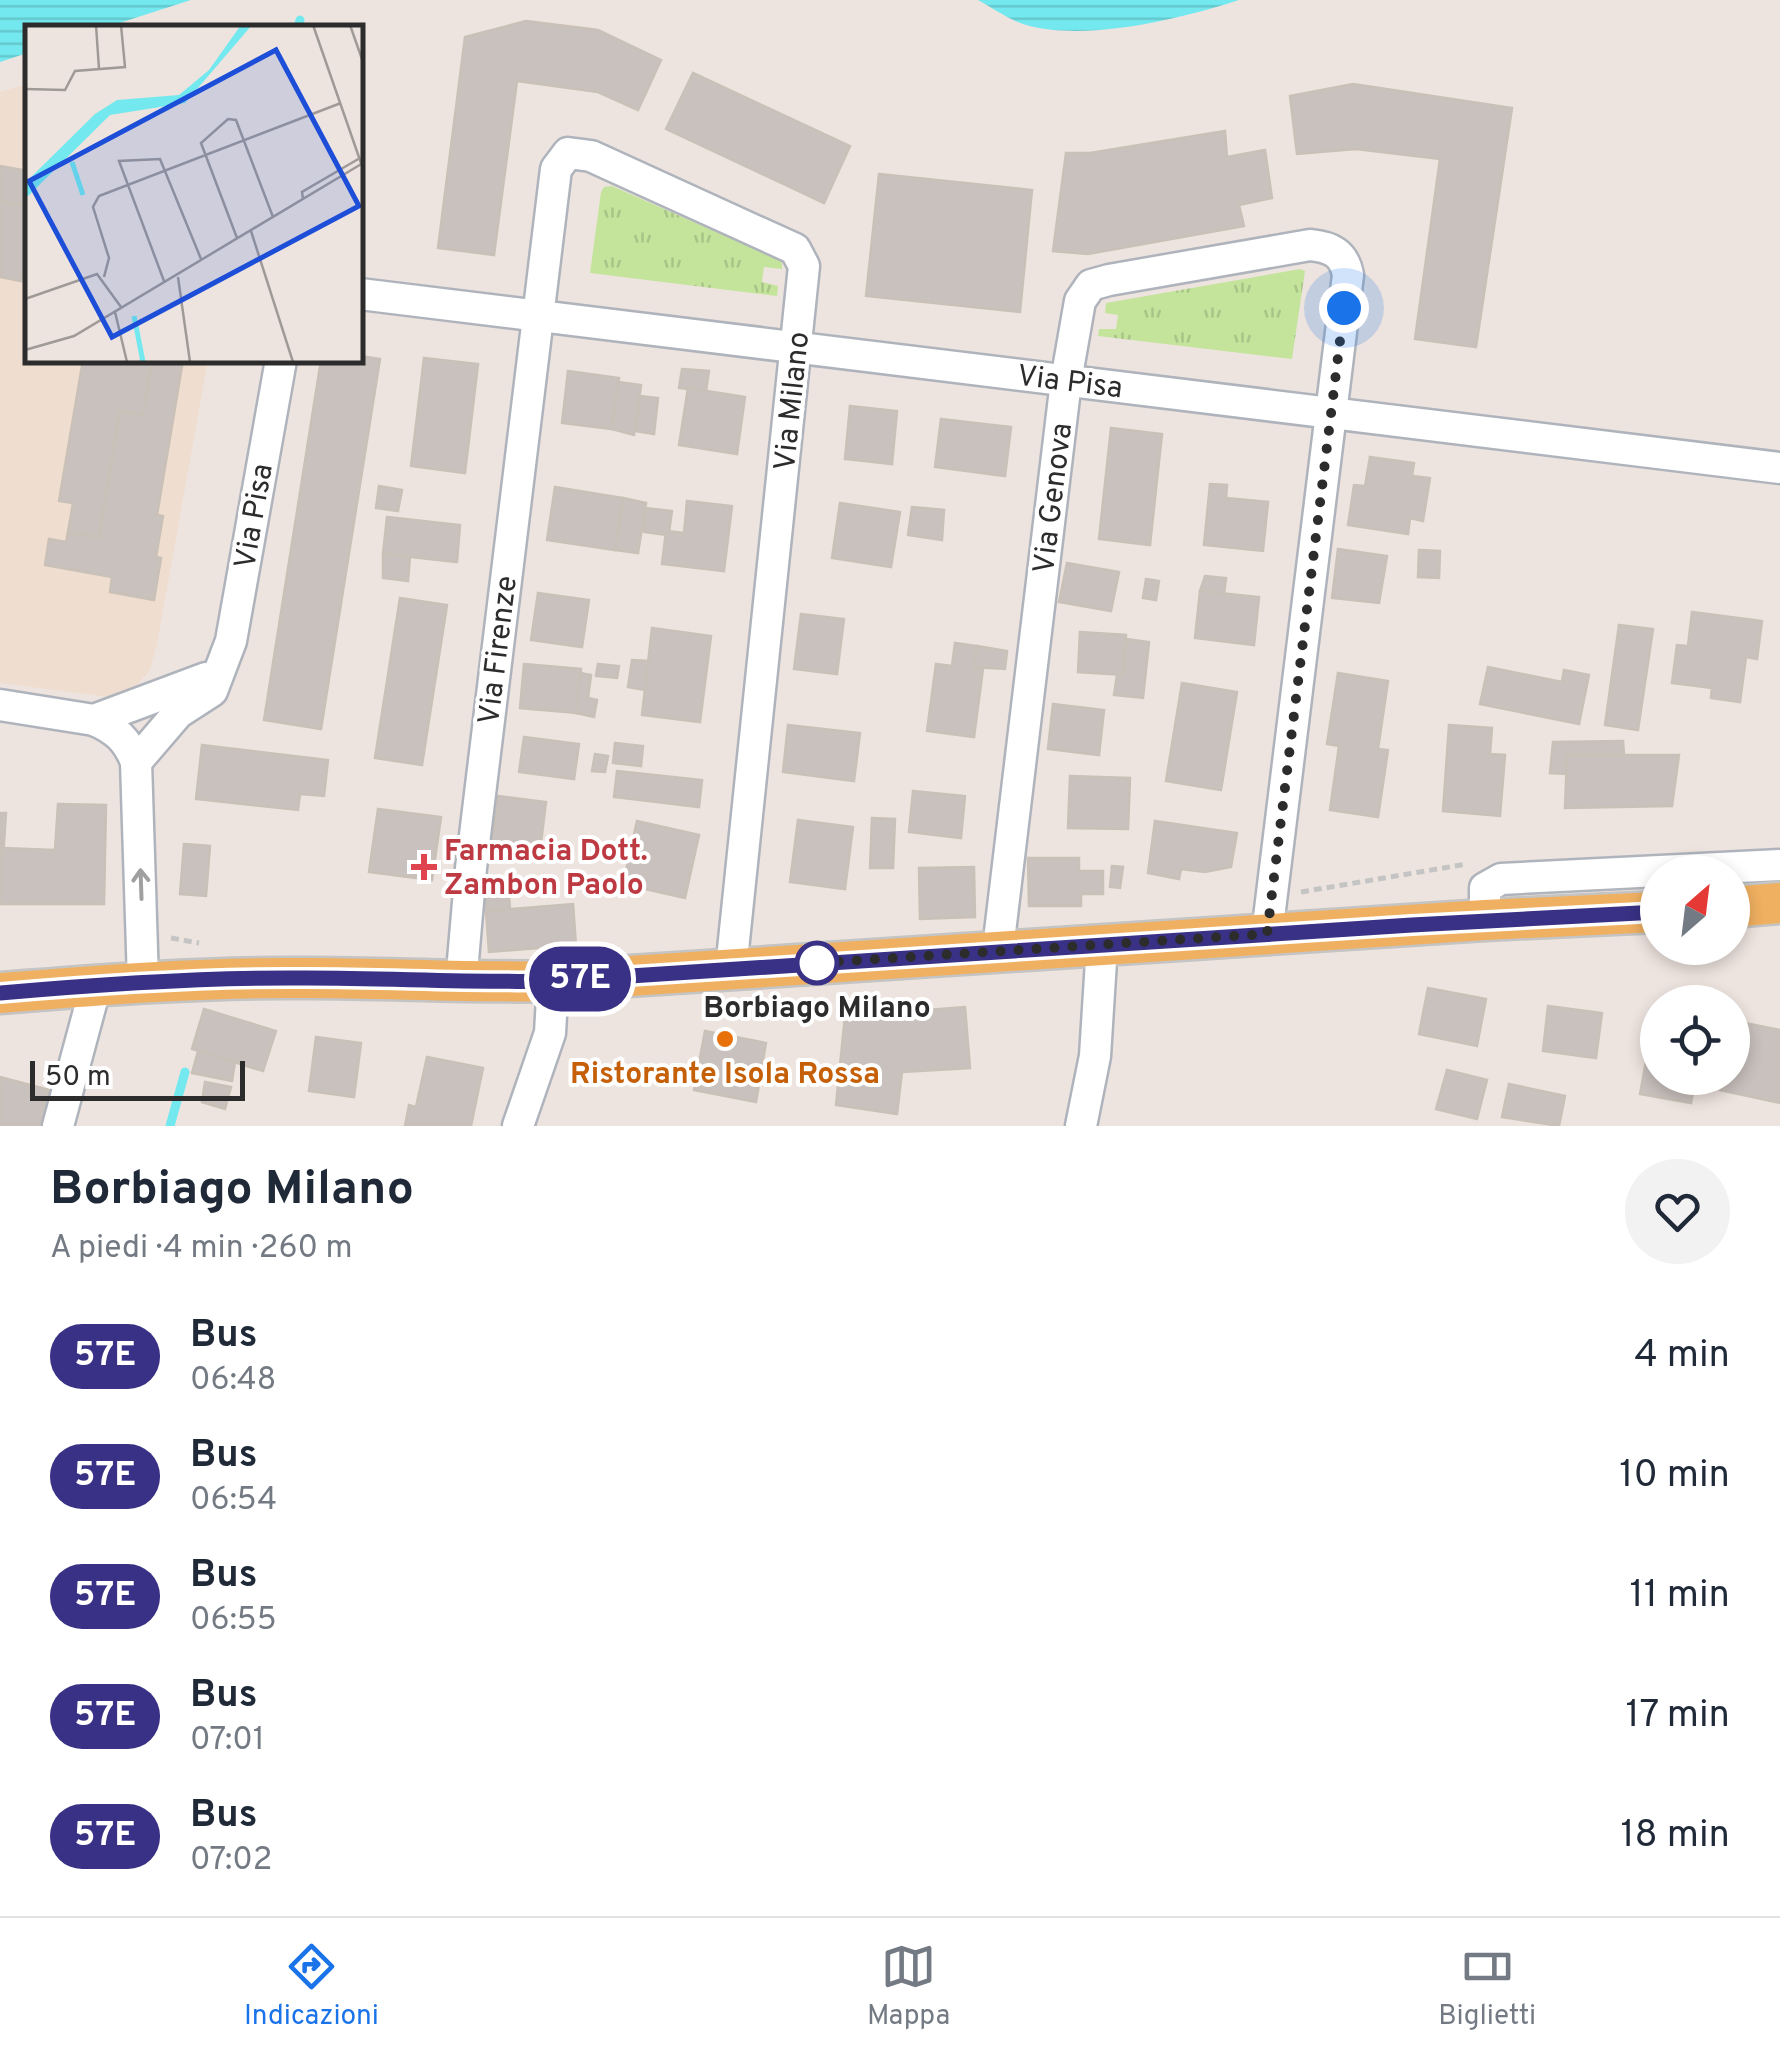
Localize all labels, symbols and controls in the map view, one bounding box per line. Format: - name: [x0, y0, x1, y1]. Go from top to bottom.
- inset map: [25, 25, 362, 362]
- your location: [1319, 283, 1369, 333]
- street label: Via Milano: [768, 330, 819, 473]
- street label: Via Pisa: [1015, 359, 1125, 408]
- street label: Via Genova: [1027, 421, 1082, 576]
- street label: Via Pisa: [228, 461, 283, 572]
- street label: Via Firenze: [472, 574, 527, 727]
- place label: Farmacia Dott. Zambon Paolo: [444, 834, 648, 905]
- north arrow: [1640, 855, 1750, 965]
- map controls: [1640, 855, 1750, 1095]
- marker: Farmacia Dott. Zambon Paolo: [413, 856, 435, 878]
- one-way arrow: [131, 868, 150, 900]
- marker: Borbiago Milano: [796, 942, 838, 984]
- line badge: 57E: [522, 946, 638, 1012]
- text: 57E: [549, 957, 611, 1001]
- button: locate: [1640, 985, 1750, 1095]
- place label: Borbiago Milano: [703, 991, 931, 1028]
- marker: Ristorante Isola Rossa: [714, 1028, 736, 1050]
- scale bar: [30, 1056, 245, 1100]
- place label: Ristorante Isola Rossa: [570, 1057, 880, 1094]
- text: 50 m: [45, 1060, 111, 1096]
- button: heart: [1625, 1159, 1730, 1264]
- text: Borbiago Milano: [50, 1161, 414, 1221]
- text: A piedi · 4 min · 260 m: [50, 1229, 353, 1269]
- text: Bus: [190, 1312, 257, 1361]
- text: 4 min: [1634, 1332, 1730, 1381]
- text: 57E: [74, 1334, 136, 1378]
- text: 06:48: [190, 1361, 276, 1401]
- text: Bus: [190, 1432, 257, 1481]
- text: 10 min: [1619, 1452, 1730, 1501]
- text: 57E: [74, 1454, 136, 1498]
- text: 06:54: [190, 1481, 277, 1521]
- text: Bus: [190, 1552, 257, 1601]
- text: 11 min: [1629, 1572, 1730, 1621]
- text: 57E: [74, 1574, 136, 1618]
- text: 06:55: [190, 1601, 277, 1641]
- text: Bus: [190, 1672, 257, 1721]
- text: 17 min: [1625, 1692, 1730, 1741]
- text: 57E: [74, 1694, 136, 1738]
- text: 07:01: [190, 1721, 265, 1761]
- text: Bus: [190, 1792, 257, 1841]
- text: 18 min: [1620, 1812, 1730, 1861]
- text: 57E: [74, 1814, 136, 1858]
- text: 07:02: [190, 1841, 272, 1881]
- tab: Indicazioni: [244, 1939, 379, 2035]
- tab: Mappa: [867, 1939, 950, 2035]
- tab: Biglietti: [1438, 1939, 1536, 2035]

